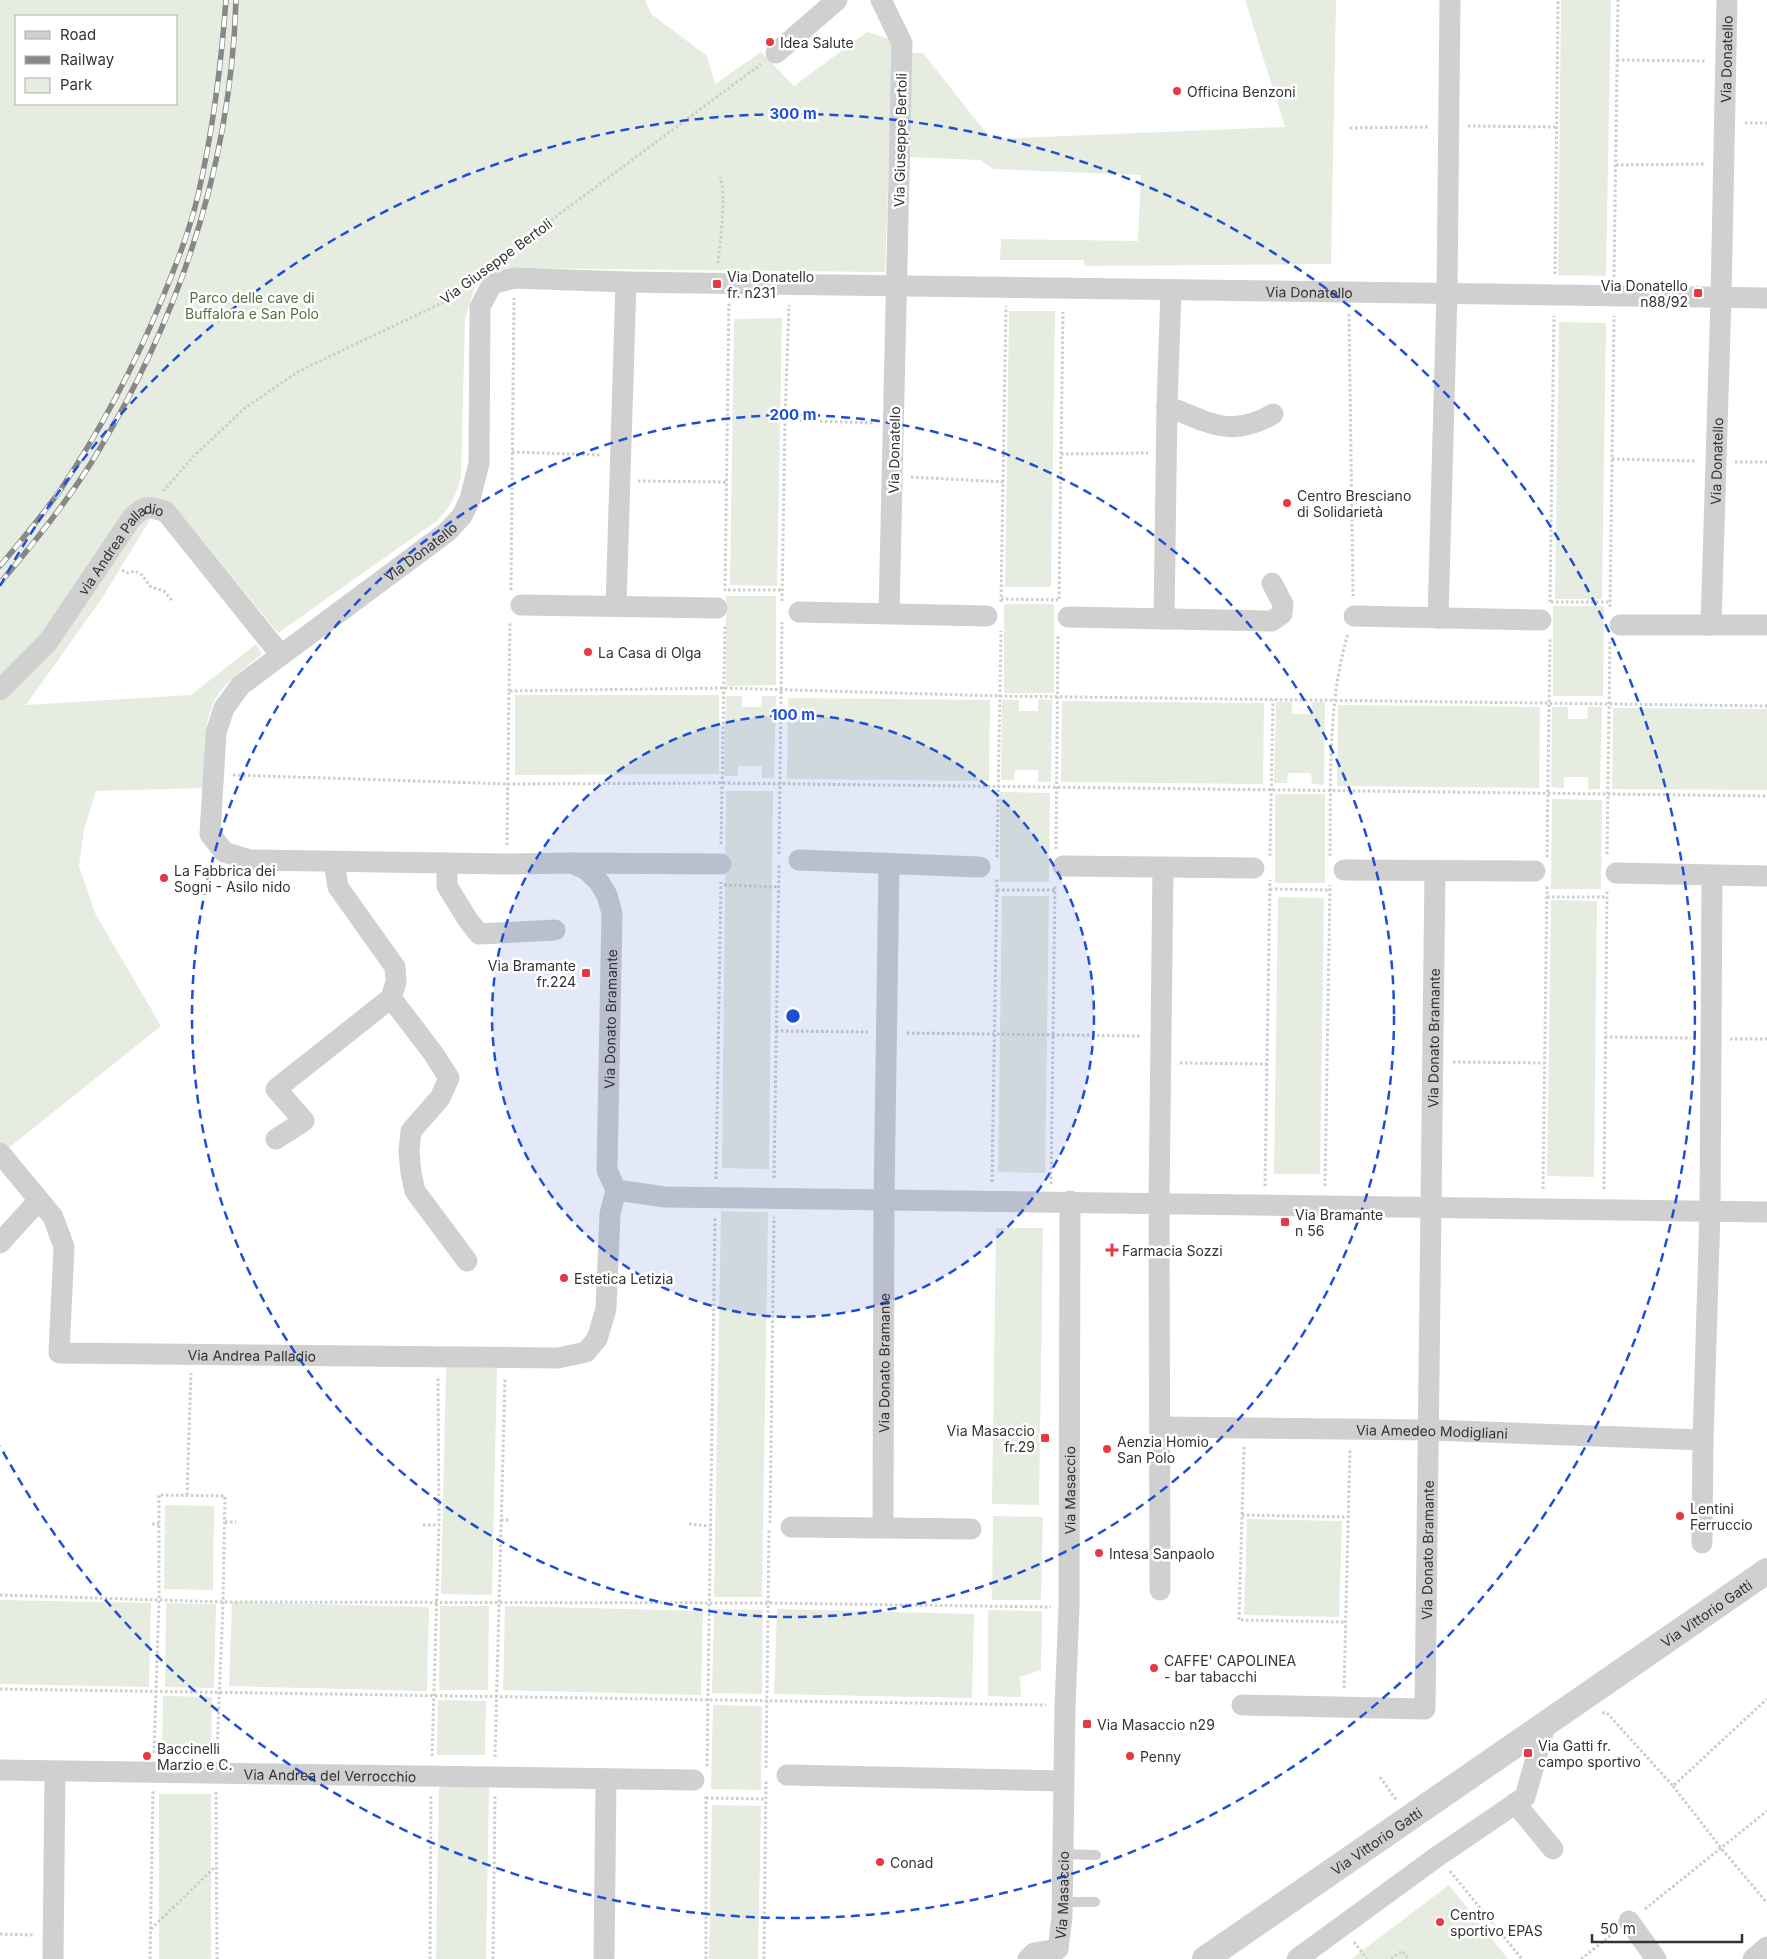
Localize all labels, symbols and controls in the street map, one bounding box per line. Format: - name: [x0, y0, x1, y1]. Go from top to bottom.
- legend: [15, 15, 178, 105]
- street label: Via Donatello: [1716, 15, 1735, 103]
- text: Road: [60, 25, 96, 44]
- place label: Idea Salute: [780, 34, 854, 51]
- marker: Idea Salute: [764, 36, 776, 48]
- text: Railway: [60, 50, 115, 69]
- street label: Via Giuseppe Bertoli: [890, 73, 910, 207]
- text: Park: [60, 75, 93, 94]
- place label: Officina Benzoni: [1187, 83, 1296, 100]
- marker: Officina Benzoni: [1171, 85, 1183, 97]
- text: 300 m: [769, 104, 817, 123]
- street label: Via Giuseppe Bertoli: [437, 215, 555, 307]
- place label: Via Donatello fr. n231: [727, 268, 814, 301]
- place label: Via Donatello n88/92: [1601, 277, 1688, 310]
- marker: Via Donatello fr. n231: [711, 278, 723, 290]
- street label: Via Donatello: [1265, 282, 1353, 301]
- marker: Via Donatello n88/92: [1692, 287, 1704, 299]
- park label: Parco delle cave di Buffalora e San Polo: [185, 289, 319, 322]
- text: 200 m: [770, 405, 816, 424]
- street label: Via Donatello: [885, 406, 903, 494]
- street label: Via Donatello: [1706, 417, 1726, 505]
- place label: Centro Bresciano di Solidarietà: [1297, 487, 1411, 520]
- marker: Centro Bresciano di Solidarietà: [1281, 497, 1293, 509]
- street label: via Andrea Palladio: [74, 499, 166, 598]
- street label: Via Donatello: [380, 518, 460, 585]
- place label: La Casa di Olga: [598, 644, 701, 661]
- marker: La Casa di Olga: [582, 646, 594, 658]
- text: 100 m: [771, 705, 815, 724]
- place label: La Fabbrica dei Sogni - Asilo nido: [174, 862, 291, 895]
- marker: La Fabbrica dei Sogni - Asilo nido: [158, 872, 170, 884]
- street label: Via Donato Bramante: [600, 949, 620, 1089]
- place label: Via Bramante fr.224: [488, 957, 576, 990]
- marker: Via Bramante fr.224: [580, 967, 592, 979]
- street label: Via Donato Bramante: [1424, 968, 1442, 1108]
- centre of rings: [784, 1007, 802, 1025]
- place label: Via Bramante n 56: [1295, 1206, 1383, 1239]
- marker: Via Bramante n 56: [1279, 1216, 1291, 1228]
- place label: Farmacia Sozzi: [1122, 1242, 1223, 1259]
- marker: Farmacia Sozzi: [1106, 1244, 1118, 1256]
- place label: Estetica Letizia: [574, 1270, 673, 1287]
- marker: Estetica Letizia: [558, 1272, 570, 1284]
- street label: Via Donato Bramante: [875, 1293, 892, 1433]
- street label: Via Andrea Palladio: [188, 1346, 316, 1364]
- street label: Via Amedeo Modigliani: [1356, 1421, 1508, 1441]
- place label: Via Masaccio fr.29: [947, 1422, 1035, 1455]
- marker: Via Masaccio fr.29: [1039, 1432, 1051, 1444]
- place label: Aenzia Homio San Polo: [1117, 1433, 1209, 1466]
- marker: Aenzia Homio San Polo: [1101, 1443, 1113, 1455]
- street label: Via Masaccio: [1061, 1446, 1078, 1535]
- street label: Via Donato Bramante: [1418, 1480, 1436, 1620]
- place label: Lentini Ferruccio: [1690, 1500, 1753, 1533]
- marker: Lentini Ferruccio: [1674, 1510, 1686, 1522]
- place label: Intesa Sanpaolo: [1109, 1545, 1215, 1562]
- marker: Intesa Sanpaolo: [1093, 1547, 1105, 1559]
- street label: Via Vittorio Gatti: [1657, 1576, 1755, 1650]
- place label: CAFFE' CAPOLINEA - bar tabacchi: [1164, 1652, 1297, 1685]
- marker: CAFFE' CAPOLINEA - bar tabacchi: [1148, 1662, 1160, 1674]
- place label: Via Masaccio n29: [1097, 1716, 1215, 1733]
- marker: Via Masaccio n29: [1081, 1718, 1093, 1730]
- place label: Via Gatti fr. campo sportivo: [1538, 1737, 1641, 1770]
- place label: Baccinelli Marzio e C.: [157, 1740, 233, 1773]
- marker: Via Gatti fr. campo sportivo: [1522, 1747, 1534, 1759]
- place label: Penny: [1140, 1748, 1181, 1765]
- marker: Baccinelli Marzio e C.: [141, 1750, 153, 1762]
- marker: Penny: [1124, 1750, 1136, 1762]
- street label: Via Andrea del Verrocchio: [243, 1765, 416, 1784]
- street label: Via Vittorio Gatti: [1327, 1803, 1425, 1878]
- street label: Via Masaccio: [1051, 1851, 1071, 1940]
- place label: Conad: [890, 1854, 933, 1871]
- marker: Conad: [874, 1856, 886, 1868]
- place label: Centro sportivo EPAS: [1450, 1906, 1543, 1939]
- scale bar: [1592, 1912, 1742, 1944]
- marker: Centro sportivo EPAS: [1434, 1916, 1446, 1928]
- text: 50 m: [1600, 1919, 1636, 1938]

